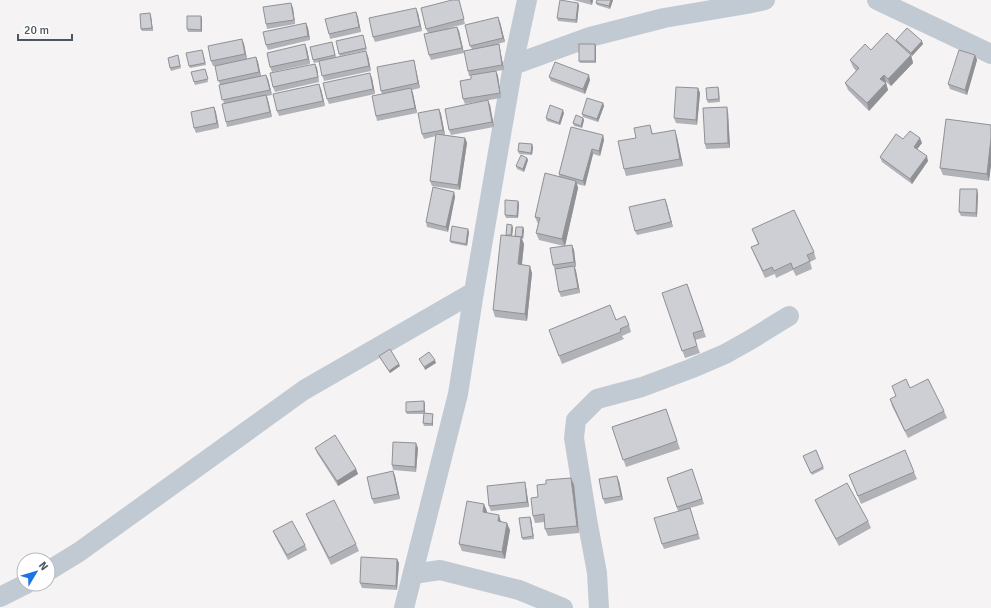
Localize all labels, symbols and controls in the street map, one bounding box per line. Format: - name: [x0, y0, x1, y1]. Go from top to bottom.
- scale bar: [18, 16, 72, 42]
- text: 20 m: [24, 23, 49, 38]
- north arrow: [16, 552, 56, 592]
- text: N: [36, 559, 51, 573]

